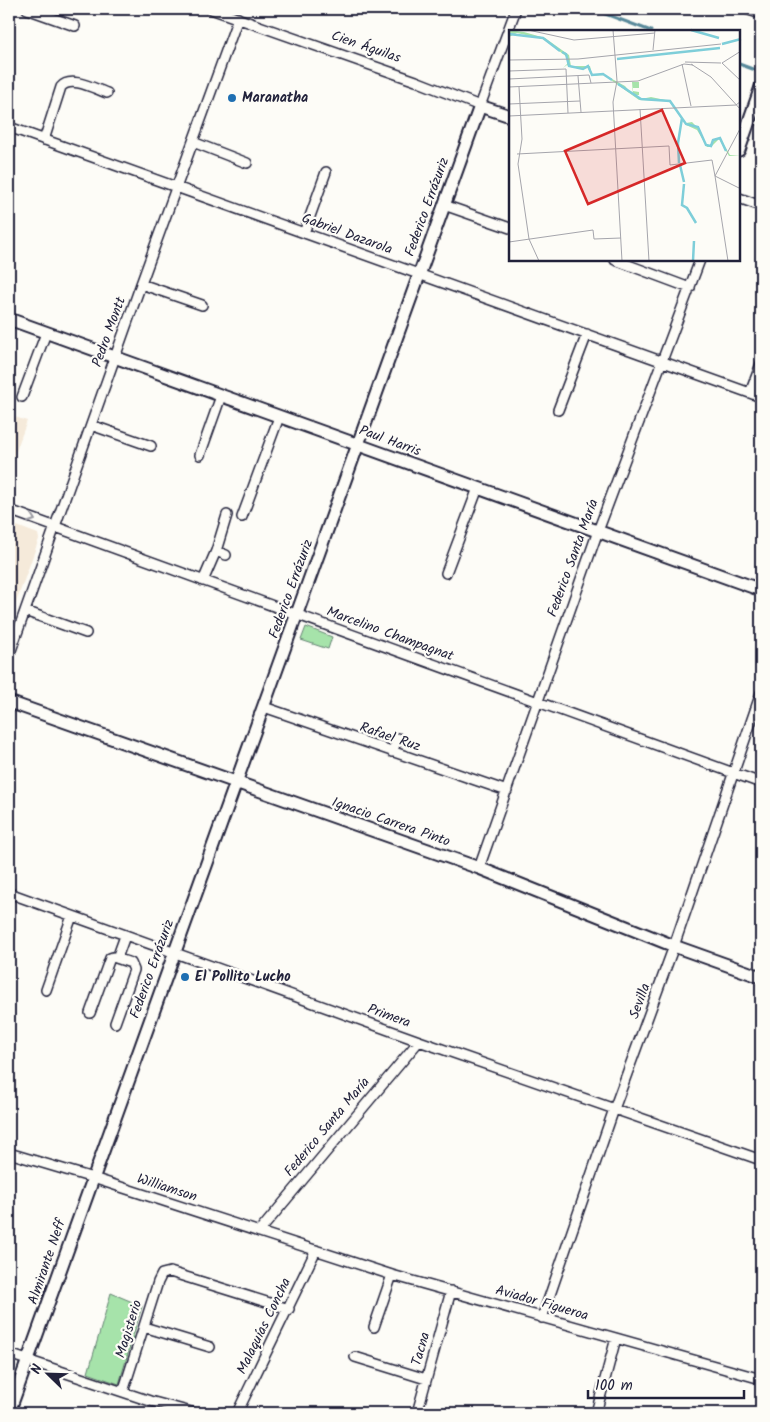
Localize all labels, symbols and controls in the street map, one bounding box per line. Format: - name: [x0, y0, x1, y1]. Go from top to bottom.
- street label: Cien Águilas: [328, 25, 404, 69]
- inset map: [509, 30, 740, 261]
- place label: Maranatha: [242, 87, 308, 109]
- marker: Maranatha: [226, 92, 238, 104]
- street label: Federico Errázuriz: [399, 154, 455, 260]
- street label: Gabriel Dazarola: [299, 207, 395, 261]
- street label: Pedro Montt: [86, 293, 132, 370]
- street label: Paul Harris: [356, 420, 424, 462]
- street label: Federico Santa María: [541, 496, 605, 620]
- one-way arrow: [27, 513, 35, 523]
- street label: Federico Errázuriz: [263, 536, 319, 642]
- street label: Marcelino Champagnat: [323, 601, 457, 667]
- street label: Rafael Ruz: [357, 716, 423, 758]
- street label: Ignacio Carrera Pinto: [329, 791, 453, 853]
- street label: Federico Errázuriz: [124, 916, 180, 1022]
- place label: El Pollito Lucho: [195, 966, 291, 988]
- marker: El Pollito Lucho: [179, 971, 191, 983]
- street label: Sevilla: [623, 980, 657, 1022]
- street label: Primera: [364, 998, 414, 1034]
- street label: Federico Santa María: [279, 1072, 375, 1182]
- street label: Williamson: [134, 1168, 200, 1208]
- street label: Almirante Neff: [22, 1215, 72, 1308]
- street label: Malaquías Concha: [231, 1274, 297, 1378]
- street label: Aviador Figueroa: [493, 1279, 591, 1327]
- street label: Magisterio: [110, 1297, 148, 1361]
- street label: Tacna: [406, 1329, 436, 1369]
- north arrow: [22, 1350, 72, 1400]
- text: N: [25, 1361, 49, 1378]
- scale bar: [588, 1367, 744, 1399]
- text: 100 m: [595, 1374, 633, 1398]

